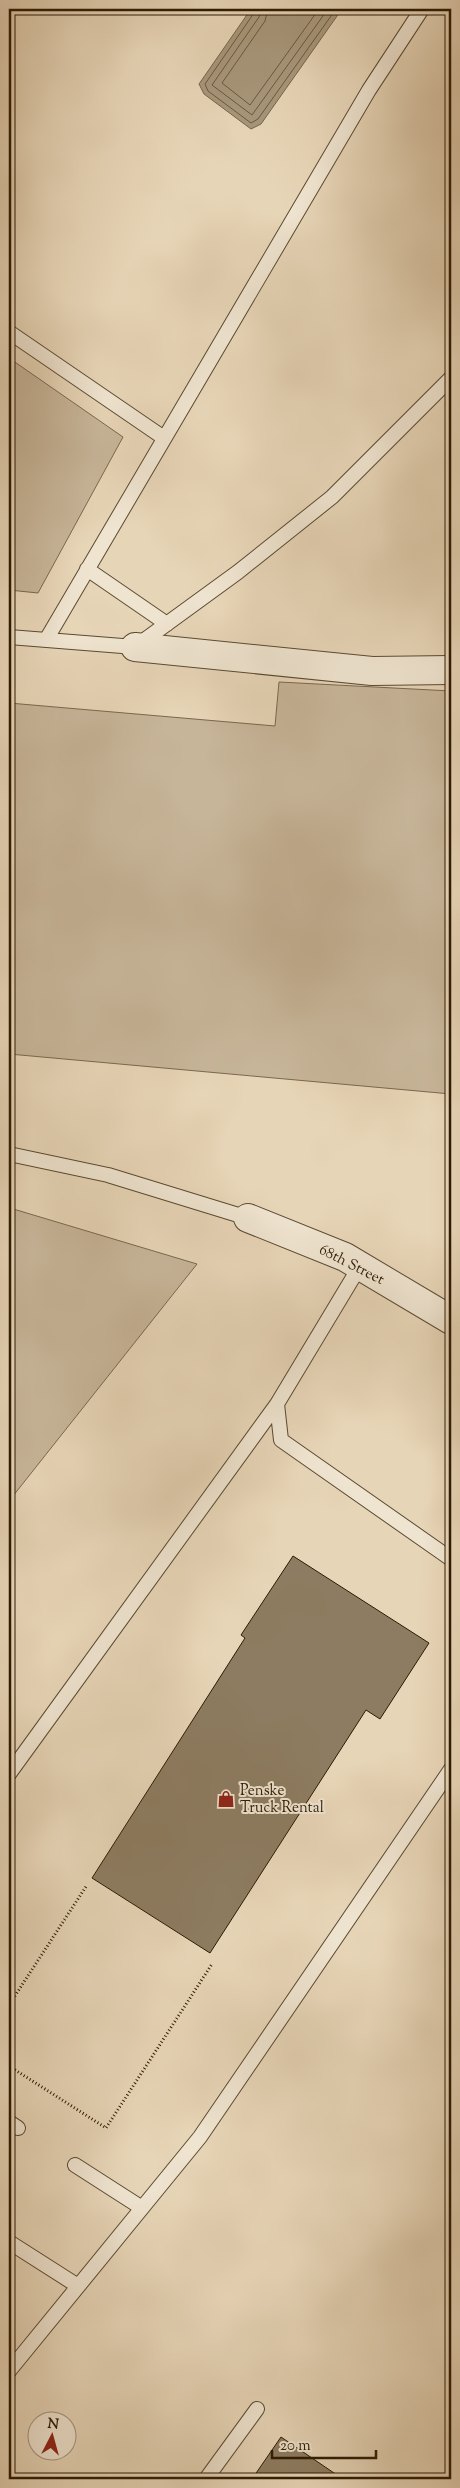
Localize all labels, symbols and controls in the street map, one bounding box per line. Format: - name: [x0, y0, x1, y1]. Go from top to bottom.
- street label: 68th Street: [315, 1240, 388, 1291]
- place label: Penske Truck Rental: [240, 1781, 324, 1819]
- shop icon: Penske Truck Rental: [216, 1789, 236, 1809]
- north arrow: [28, 2410, 78, 2460]
- text: N: [47, 2415, 60, 2436]
- scale bar: [272, 2428, 376, 2460]
- text: 20 m: [280, 2436, 311, 2457]

